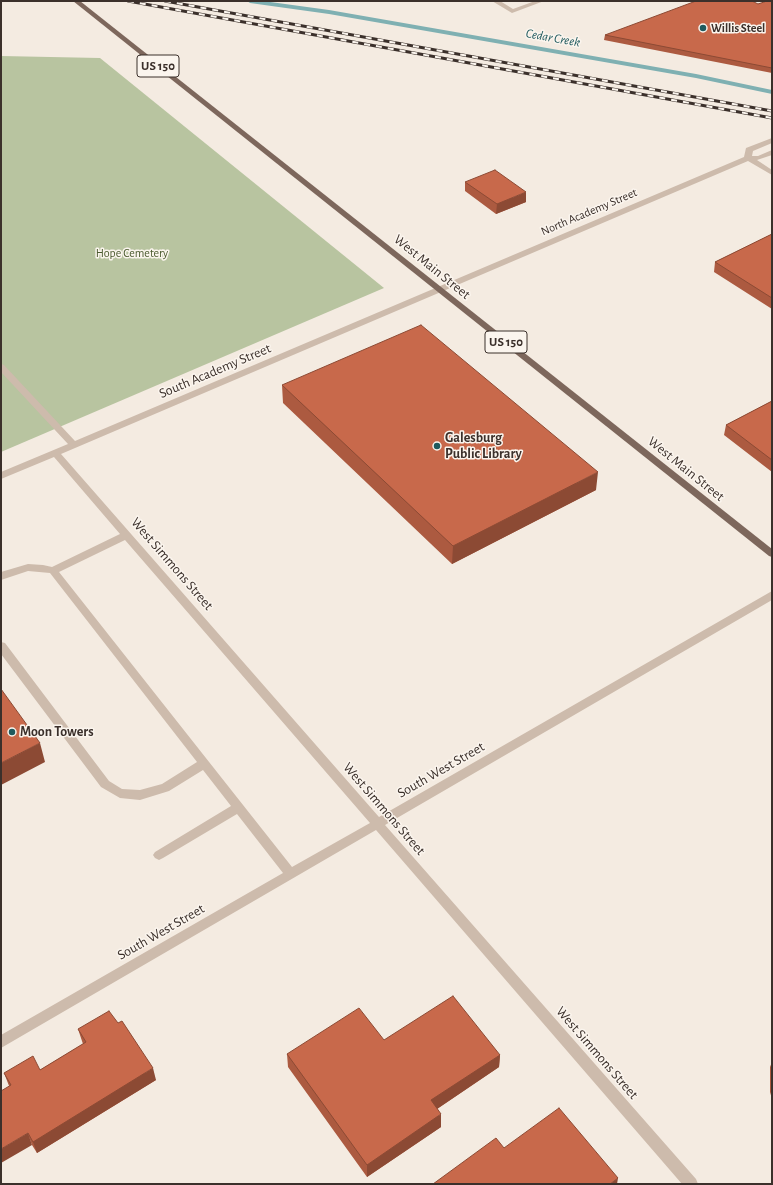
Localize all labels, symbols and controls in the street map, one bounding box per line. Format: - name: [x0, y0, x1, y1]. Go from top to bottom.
- place label: Willis Steel: [711, 21, 765, 35]
- marker: Willis Steel: [698, 23, 708, 33]
- water label: Cedar Creek: [525, 26, 581, 50]
- road number: US 150: [137, 55, 179, 77]
- street label: North Academy Street: [539, 185, 639, 239]
- street label: West Main Street: [390, 231, 474, 303]
- park label: Hope Cemetery: [96, 246, 168, 260]
- road number: US 150: [485, 331, 527, 353]
- street label: South Academy Street: [157, 340, 273, 402]
- place label: Galesburg Public Library: [445, 430, 522, 462]
- street label: West Main Street: [644, 433, 728, 505]
- marker: Galesburg Public Library: [432, 441, 442, 451]
- street label: West Simmons Street: [127, 514, 217, 614]
- place label: Moon Towers: [20, 724, 94, 740]
- marker: Moon Towers: [7, 727, 17, 737]
- street label: South West Street: [395, 738, 487, 802]
- street label: West Simmons Street: [339, 759, 429, 859]
- street label: South West Street: [115, 900, 207, 964]
- street label: West Simmons Street: [552, 1003, 642, 1103]

